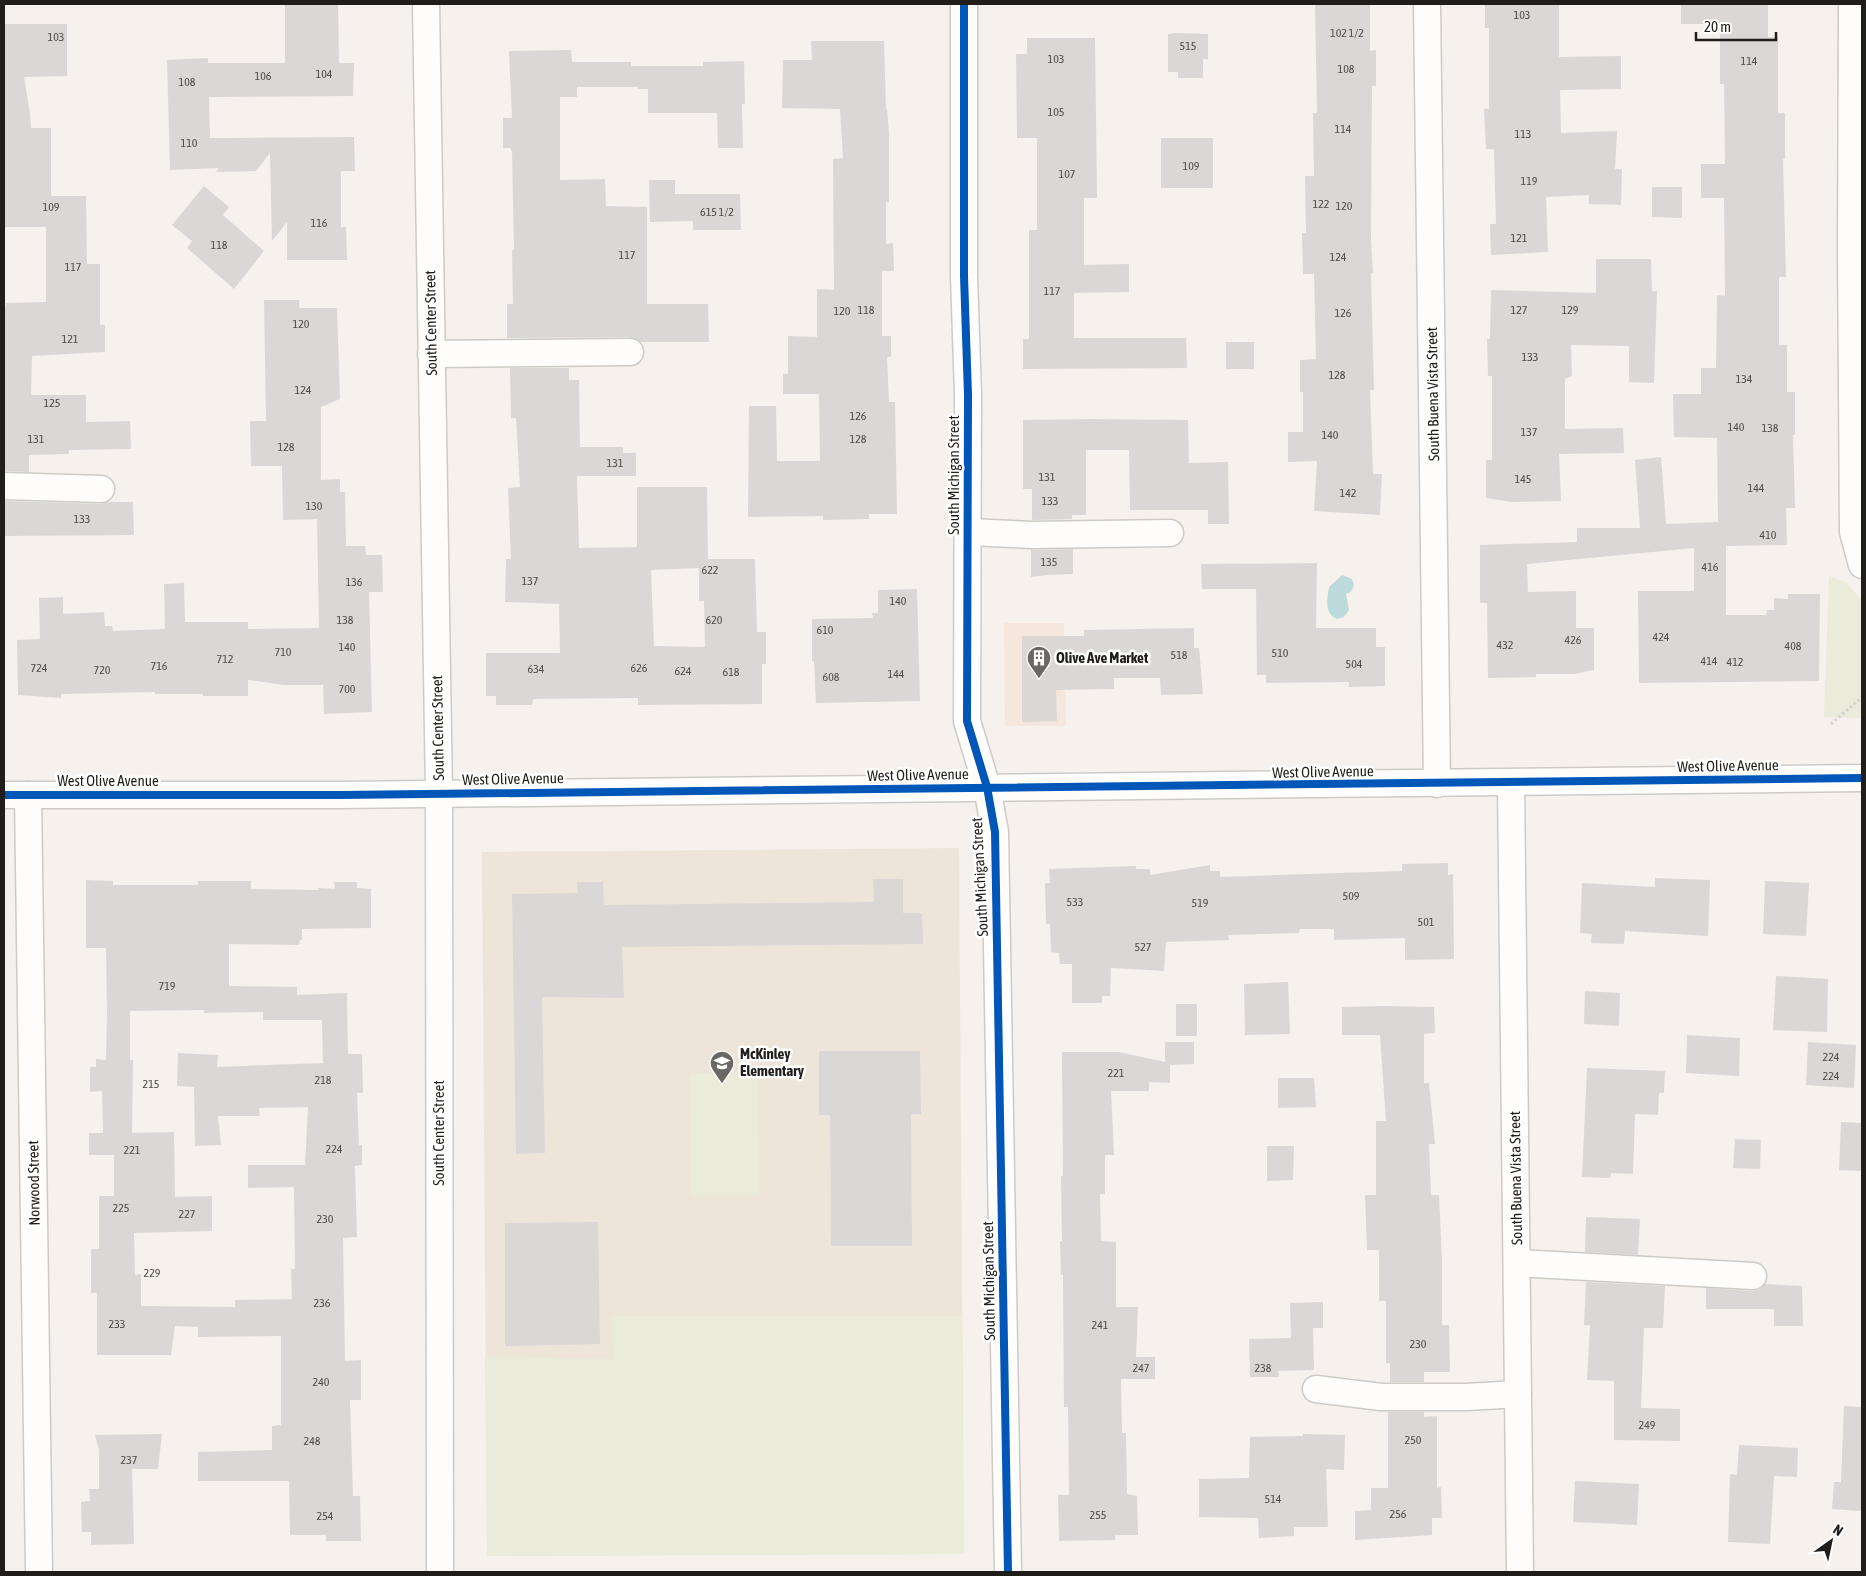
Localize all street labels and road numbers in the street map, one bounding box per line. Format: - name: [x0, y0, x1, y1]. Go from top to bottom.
- street label: South Center Street: [421, 270, 440, 376]
- street label: South Buena Vista Street: [1423, 327, 1442, 461]
- street label: South Michigan Street: [945, 415, 962, 535]
- street label: South Center Street: [428, 675, 447, 781]
- street label: West Olive Avenue: [1677, 756, 1779, 775]
- street label: West Olive Avenue: [1272, 762, 1374, 781]
- street label: West Olive Avenue: [867, 765, 969, 784]
- street label: West Olive Avenue: [462, 769, 564, 788]
- street label: West Olive Avenue: [57, 772, 159, 789]
- street label: South Michigan Street: [968, 817, 991, 937]
- street label: South Center Street: [430, 1080, 447, 1186]
- street label: South Buena Vista Street: [1506, 1111, 1525, 1245]
- street label: Norwood Street: [24, 1140, 43, 1226]
- street label: South Michigan Street: [979, 1221, 998, 1341]

